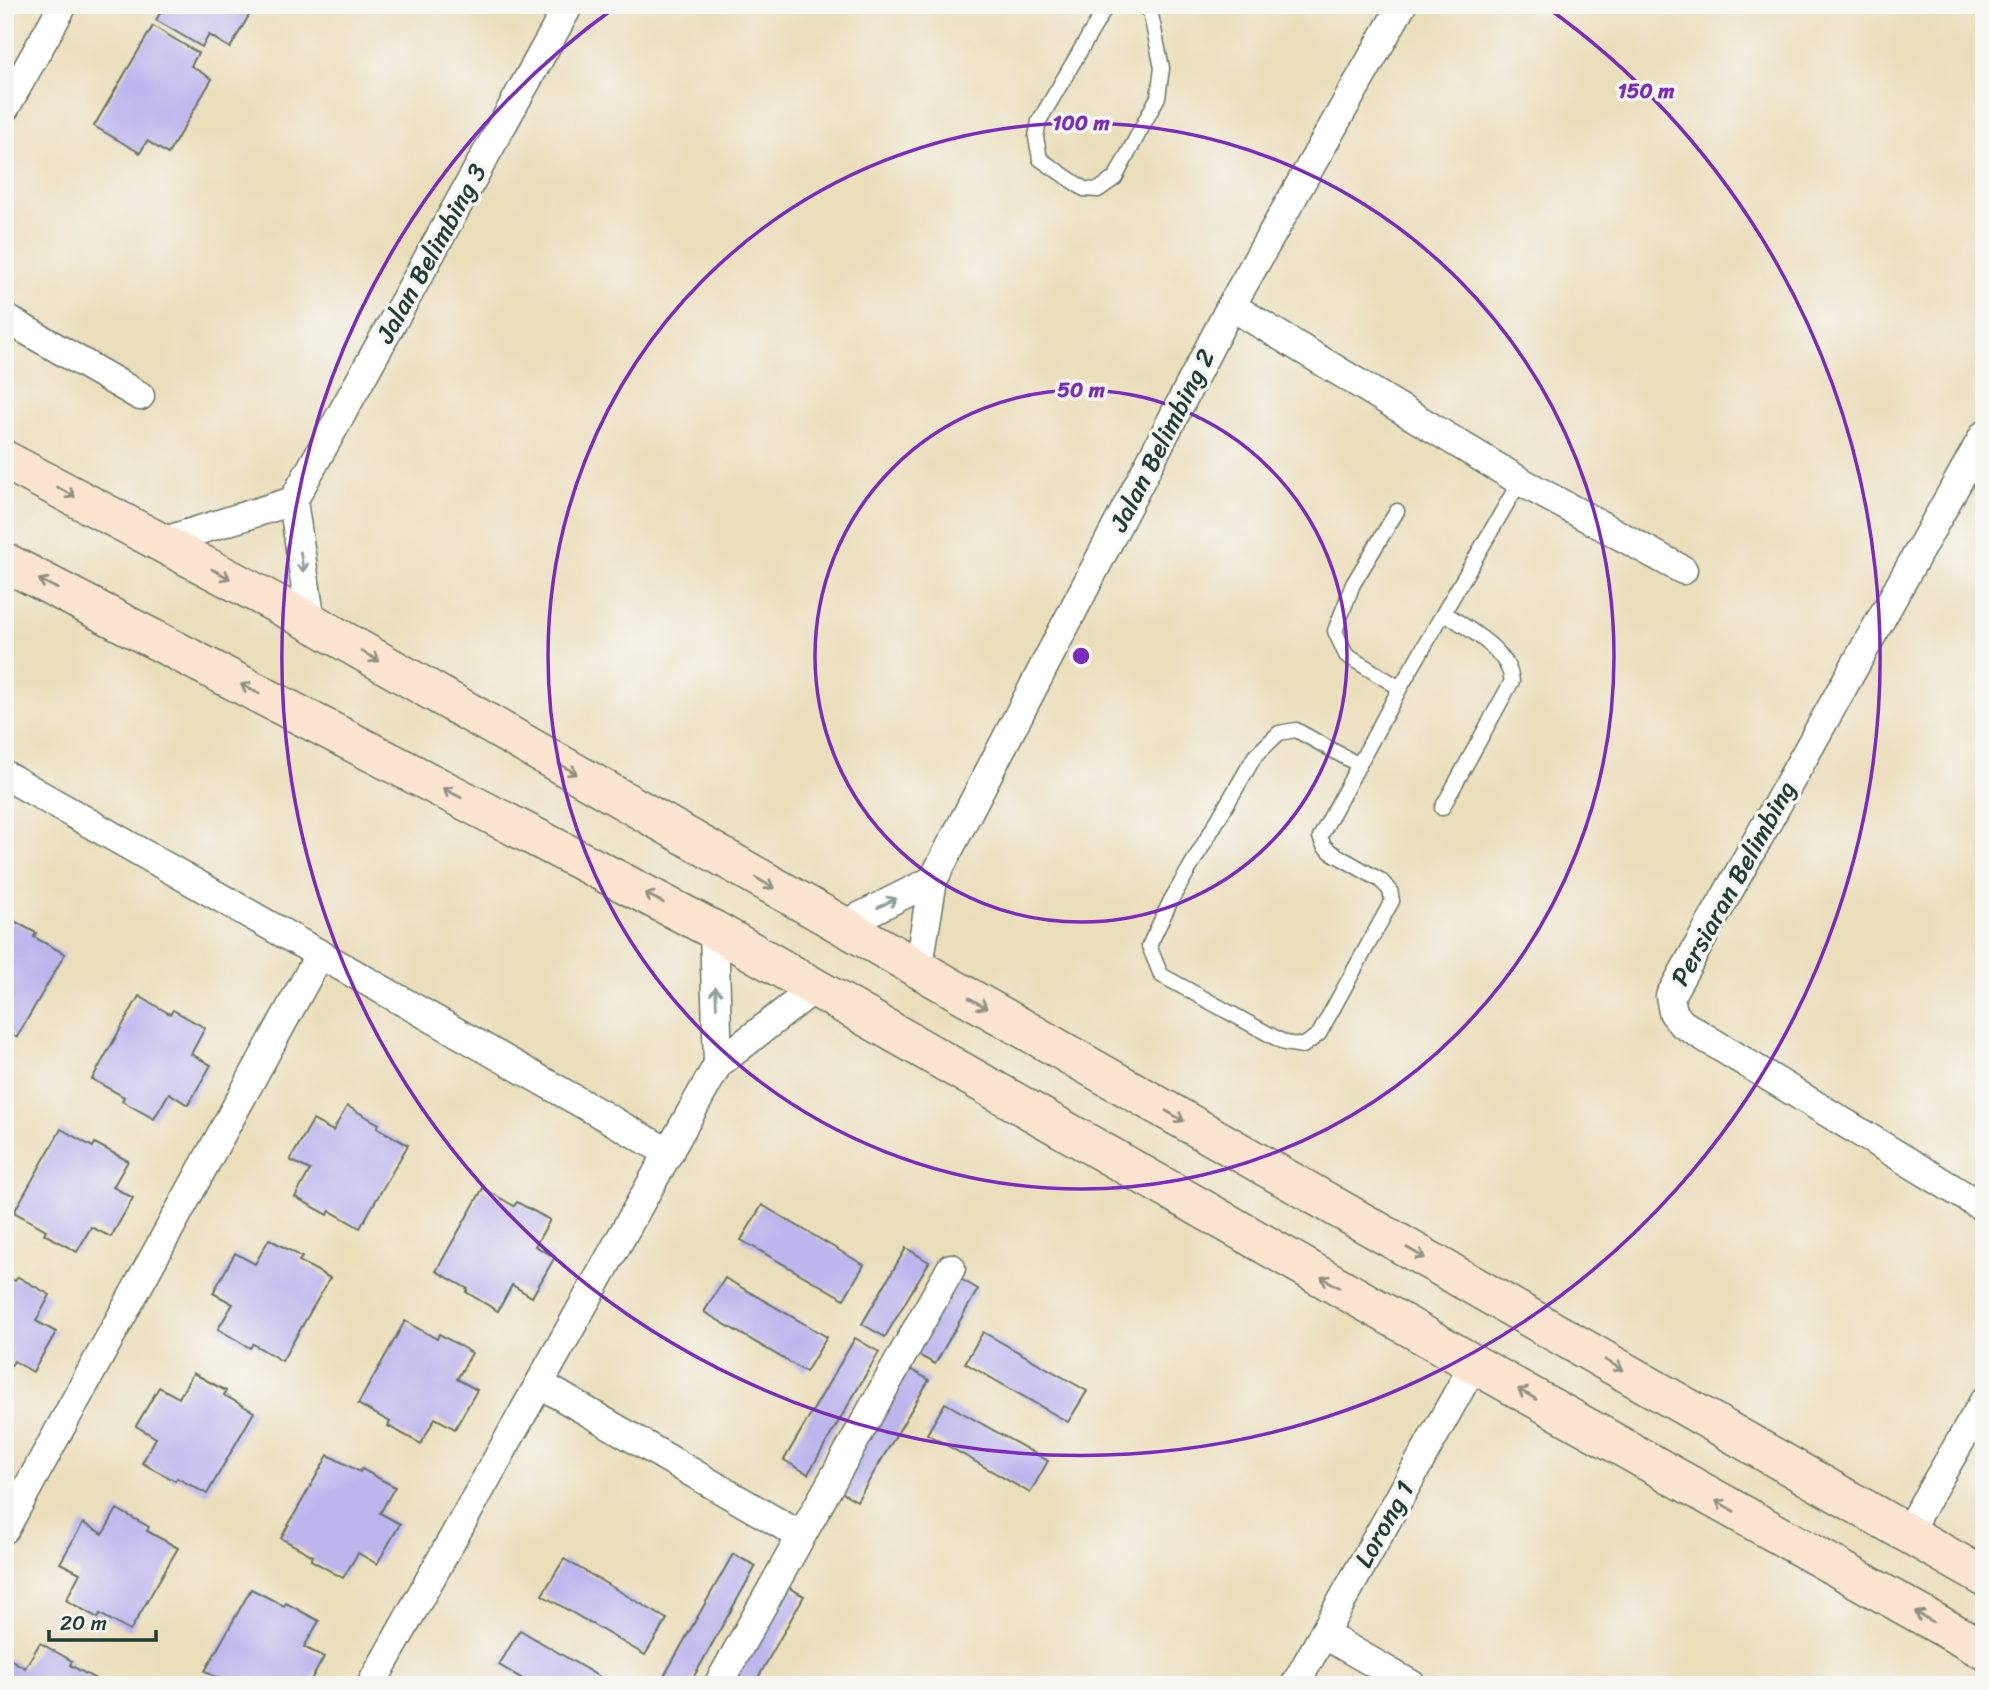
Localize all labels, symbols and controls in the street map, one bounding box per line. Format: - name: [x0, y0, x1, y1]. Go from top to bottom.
- text: 150 m: [1618, 72, 1675, 110]
- text: 100 m: [1052, 104, 1110, 142]
- street label: Jalan Belimbing 3: [362, 155, 499, 352]
- street label: Jalan Belimbing 2: [1096, 340, 1228, 541]
- text: 50 m: [1057, 371, 1106, 409]
- one-way arrow: [55, 485, 75, 499]
- one-way arrow: [296, 550, 309, 572]
- one-way arrow: [210, 568, 231, 582]
- one-way arrow: [38, 577, 58, 591]
- centre of rings: [1069, 644, 1093, 668]
- one-way arrow: [360, 649, 380, 663]
- one-way arrow: [240, 681, 260, 695]
- one-way arrow: [557, 763, 577, 777]
- street label: Persiaran Belimbing: [1657, 772, 1809, 994]
- one-way arrow: [442, 786, 462, 800]
- one-way arrow: [755, 876, 775, 890]
- one-way arrow: [644, 891, 664, 905]
- one-way arrow: [876, 896, 897, 910]
- one-way arrow: [710, 986, 723, 1009]
- one-way arrow: [967, 997, 987, 1011]
- one-way arrow: [1165, 1109, 1185, 1123]
- one-way arrow: [1405, 1246, 1425, 1260]
- one-way arrow: [1320, 1275, 1340, 1289]
- one-way arrow: [1603, 1358, 1623, 1372]
- one-way arrow: [1518, 1387, 1538, 1401]
- street label: Lorong 1: [1341, 1472, 1427, 1576]
- one-way arrow: [1716, 1499, 1736, 1513]
- scale bar: [49, 1599, 156, 1643]
- text: 20 m: [60, 1604, 107, 1642]
- one-way arrow: [1914, 1610, 1935, 1623]

